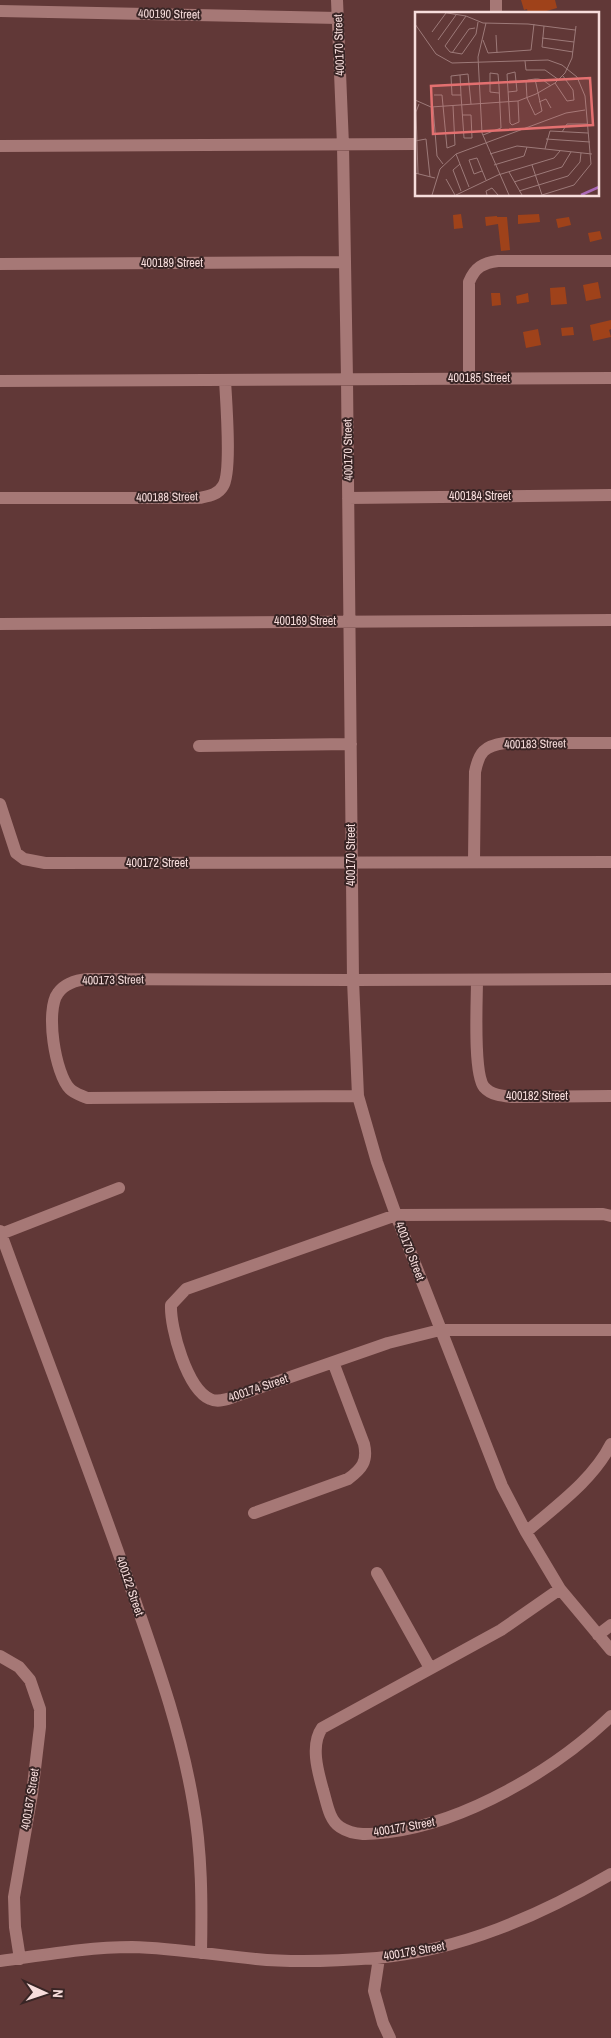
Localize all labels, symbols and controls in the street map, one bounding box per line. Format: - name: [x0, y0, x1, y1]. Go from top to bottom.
- street label: 400190 Street: [138, 5, 200, 23]
- inset map: [415, 12, 598, 196]
- street label: 400170 Street: [330, 14, 348, 76]
- street label: 400189 Street: [141, 255, 203, 271]
- street label: 400185 Street: [448, 370, 510, 386]
- street label: 400170 Street: [339, 419, 357, 481]
- street label: 400188 Street: [136, 488, 198, 506]
- street label: 400184 Street: [449, 488, 511, 504]
- street label: 400169 Street: [274, 613, 336, 629]
- street label: 400183 Street: [504, 735, 566, 753]
- street label: 400170 Street: [343, 824, 359, 886]
- street label: 400172 Street: [126, 855, 188, 871]
- street label: 400173 Street: [82, 971, 144, 989]
- street label: 400182 Street: [506, 1088, 568, 1104]
- street label: 400170 Street: [391, 1219, 429, 1283]
- street label: 400174 Street: [226, 1370, 290, 1406]
- street label: 400122 Street: [112, 1554, 148, 1618]
- street label: 400167 Street: [17, 1767, 43, 1831]
- street label: 400177 Street: [372, 1814, 436, 1840]
- street label: 400178 Street: [382, 1938, 446, 1964]
- north arrow: [20, 1968, 70, 2018]
- text: N: [49, 1989, 67, 1998]

